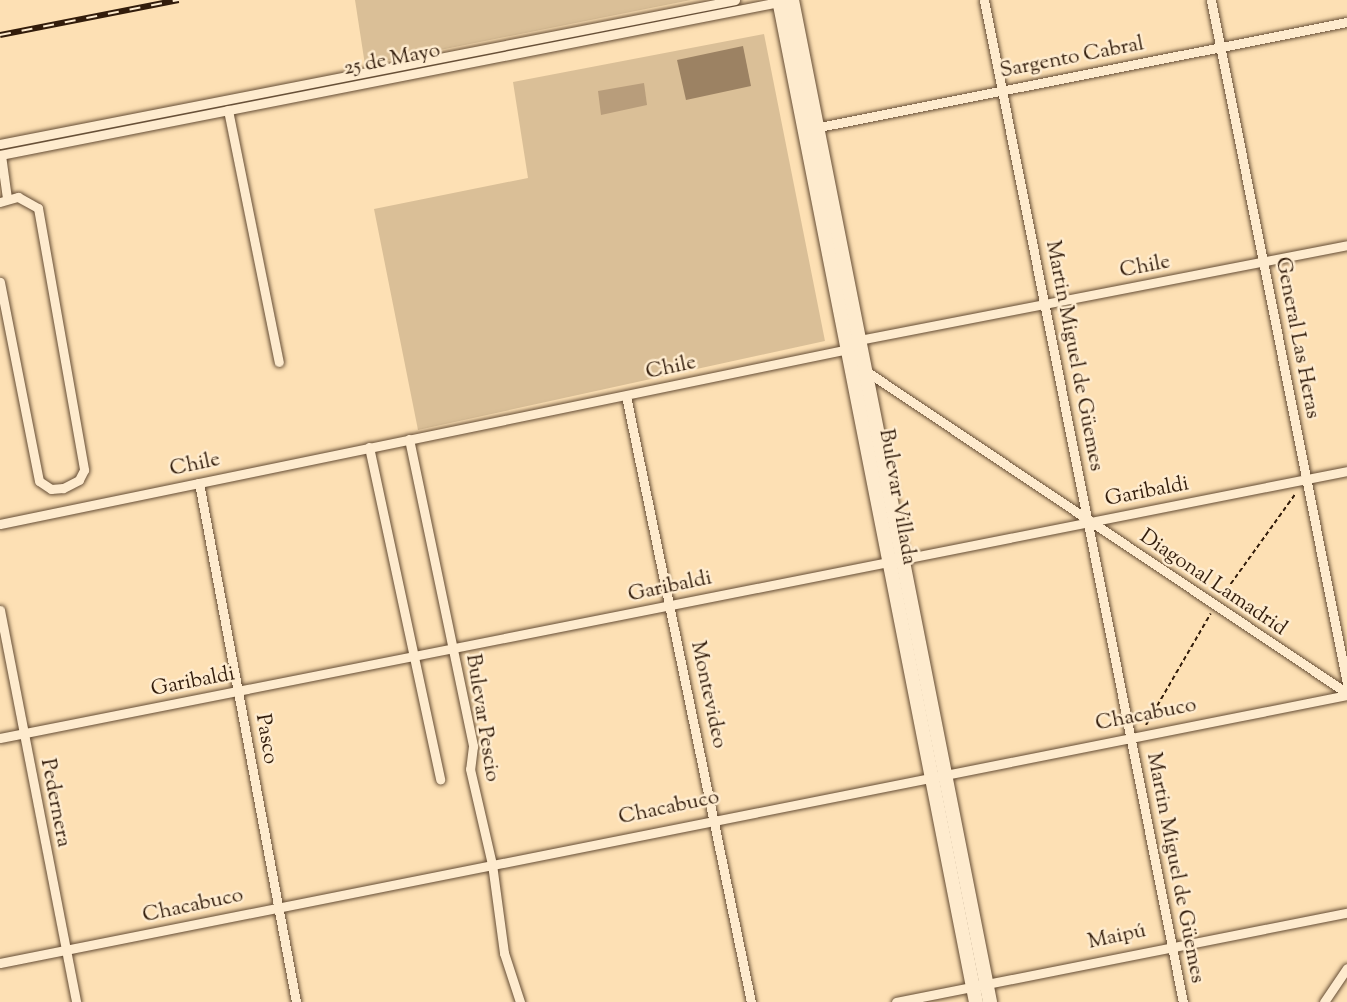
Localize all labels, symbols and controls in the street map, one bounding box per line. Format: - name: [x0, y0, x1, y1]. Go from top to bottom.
- street label: Sargento Cabral: [998, 32, 1146, 84]
- street label: 25 de Mayo: [342, 38, 442, 82]
- street label: Martin Miguel de Güemes: [1039, 239, 1109, 473]
- street label: Chile: [1118, 250, 1172, 284]
- street label: General Las Heras: [1269, 255, 1325, 421]
- street label: Chile: [644, 350, 698, 386]
- street label: Bulevar Villada: [873, 427, 921, 567]
- street label: Chile: [168, 447, 222, 483]
- street label: Garibaldi: [1103, 472, 1191, 512]
- street label: Diagonal Lamadrid: [1134, 524, 1292, 642]
- street label: Garibaldi: [626, 566, 714, 608]
- street label: Montevideo: [684, 639, 732, 751]
- street label: Bulevar Pescio: [459, 652, 505, 784]
- street label: Garibaldi: [149, 662, 237, 702]
- street label: Chacabuco: [1093, 693, 1199, 737]
- street label: Pasco: [249, 712, 283, 766]
- street label: Martin Miguel de Güemes: [1140, 751, 1210, 985]
- street label: Pedernera: [34, 757, 76, 849]
- street label: Chacabuco: [616, 785, 722, 831]
- street label: Chacabuco: [140, 883, 246, 929]
- street label: Maipú: [1086, 919, 1148, 955]

